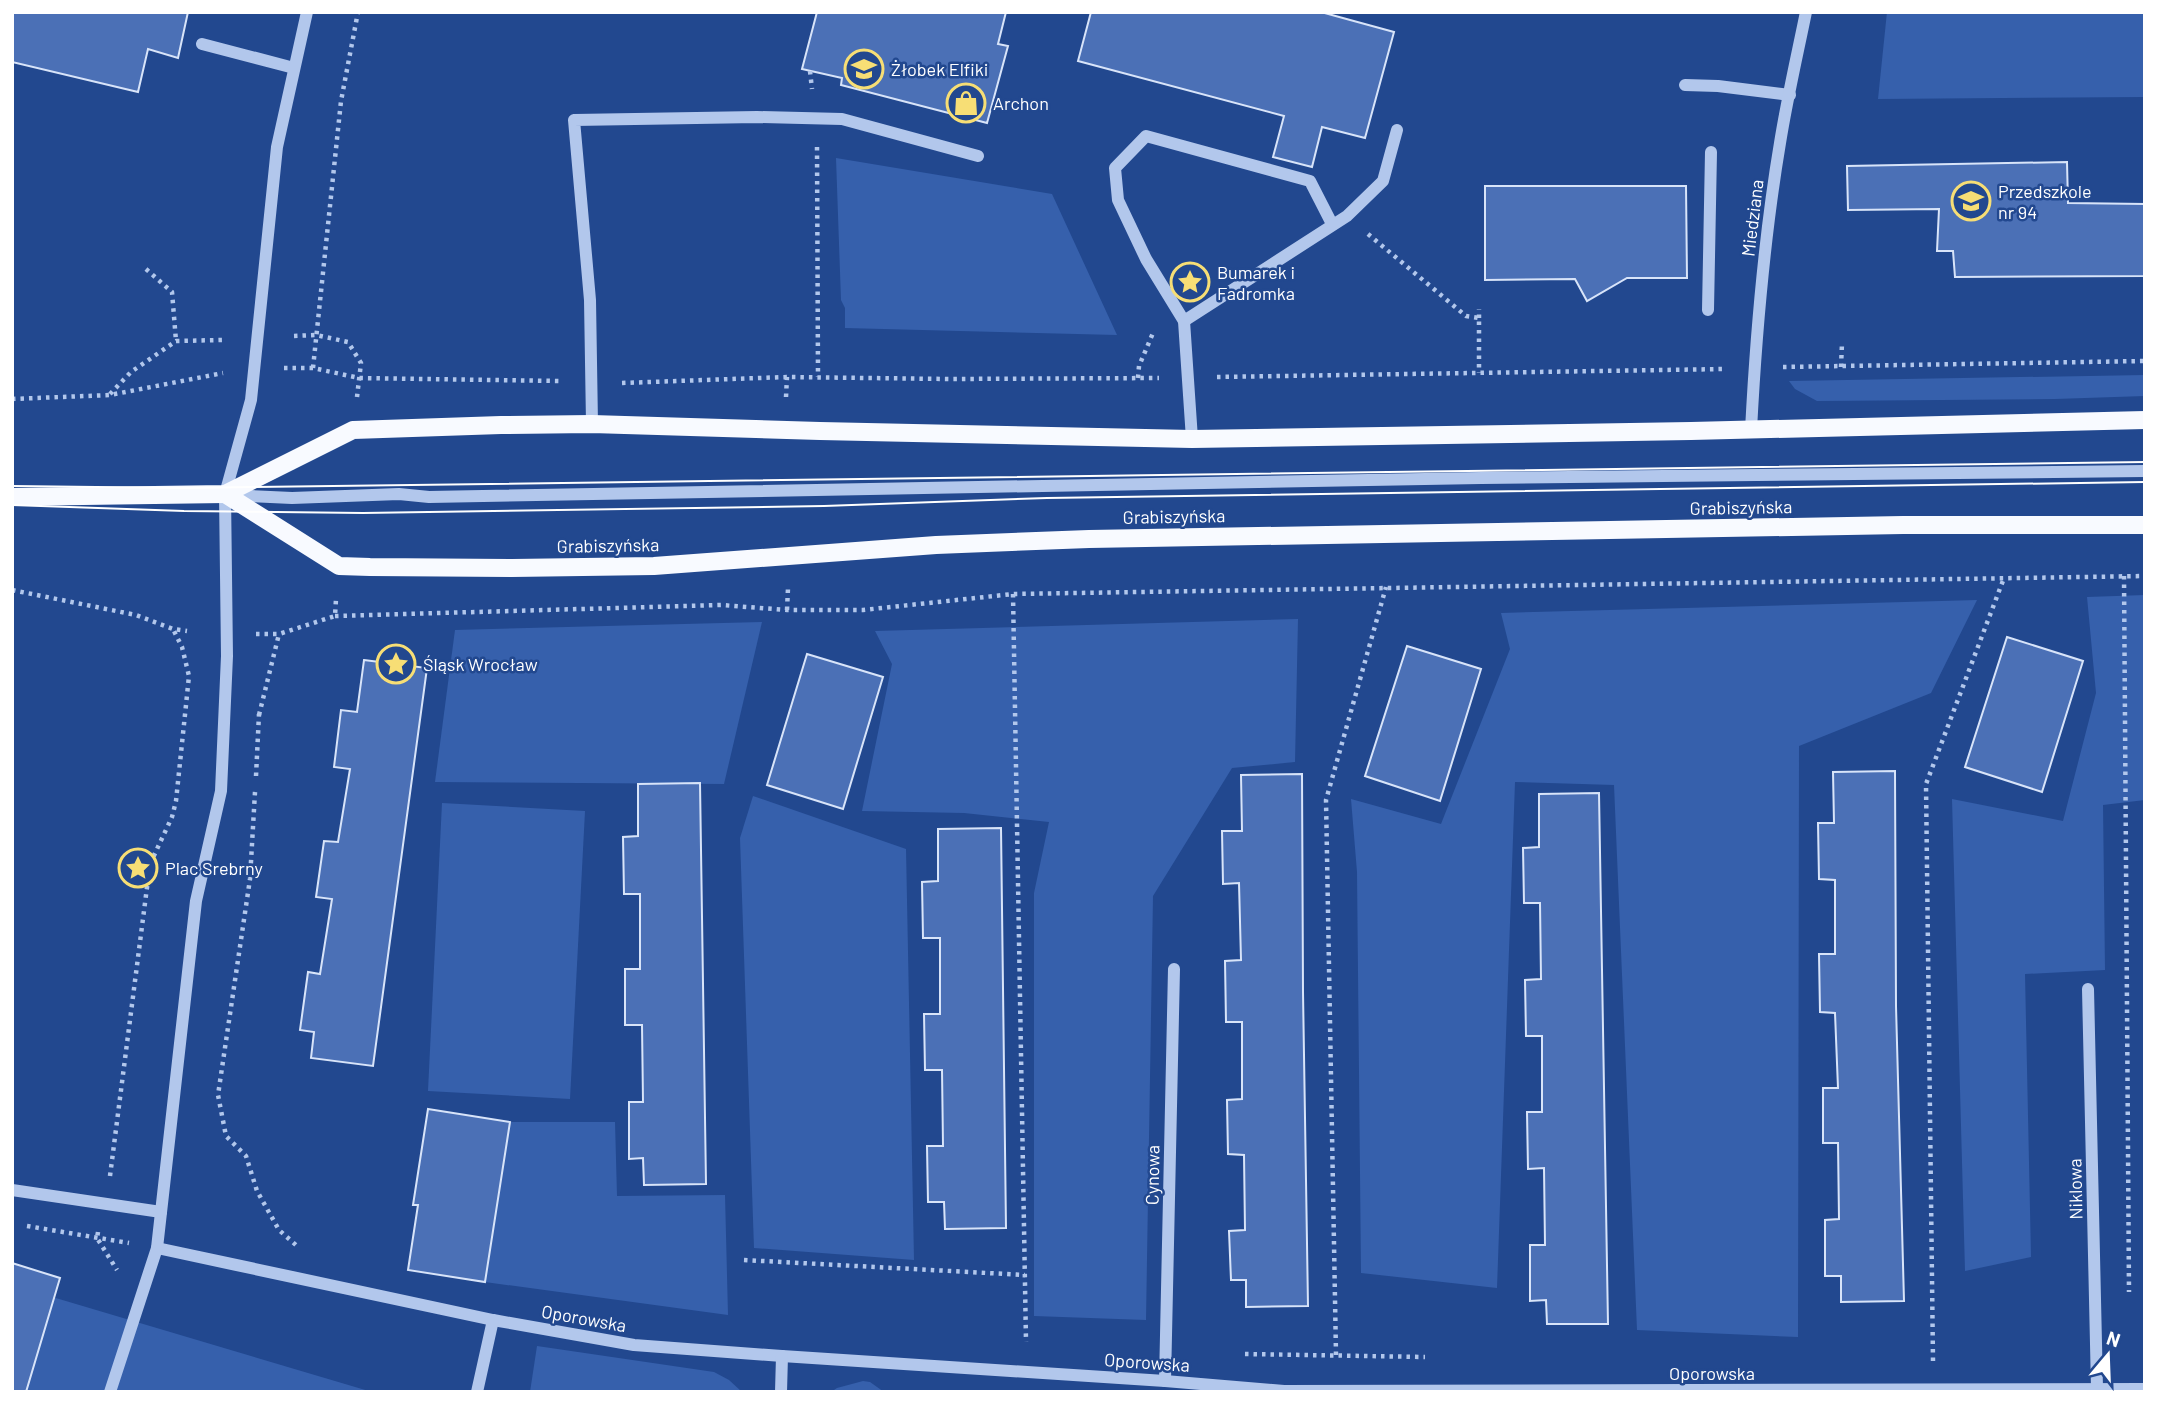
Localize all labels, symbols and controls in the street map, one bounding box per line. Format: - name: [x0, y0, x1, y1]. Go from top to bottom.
- school or university icon: Żłobek Elfiki: [843, 48, 885, 90]
- place label: Żłobek Elfiki: [891, 58, 988, 80]
- shop icon: Archon: [945, 82, 987, 124]
- place label: Archon: [993, 92, 1049, 114]
- street label: Miedziana: [1736, 178, 1768, 258]
- school or university icon: Przedszkole nr 94: [1950, 180, 1992, 222]
- place label: Przedszkole nr 94: [1998, 180, 2092, 223]
- place icon: Bumarek i Fadromka: [1169, 261, 1211, 303]
- place label: Bumarek i Fadromka: [1217, 261, 1295, 304]
- street label: Grabiszyńska: [1690, 495, 1792, 519]
- street label: Grabiszyńska: [1123, 504, 1225, 528]
- street label: Grabiszyńska: [557, 533, 659, 557]
- place icon: Śląsk Wrocław: [375, 643, 417, 685]
- place label: Śląsk Wrocław: [423, 653, 538, 675]
- place icon: Plac Srebrny: [117, 847, 159, 889]
- place label: Plac Srebrny: [165, 857, 263, 879]
- street label: Cynowa: [1140, 1145, 1164, 1205]
- street label: Niklowa: [2063, 1158, 2087, 1220]
- street label: Oporowska: [540, 1300, 628, 1336]
- north arrow: [2073, 1320, 2143, 1390]
- text: N: [2104, 1326, 2123, 1351]
- street label: Oporowska: [1103, 1348, 1191, 1376]
- street label: Oporowska: [1669, 1362, 1755, 1384]

